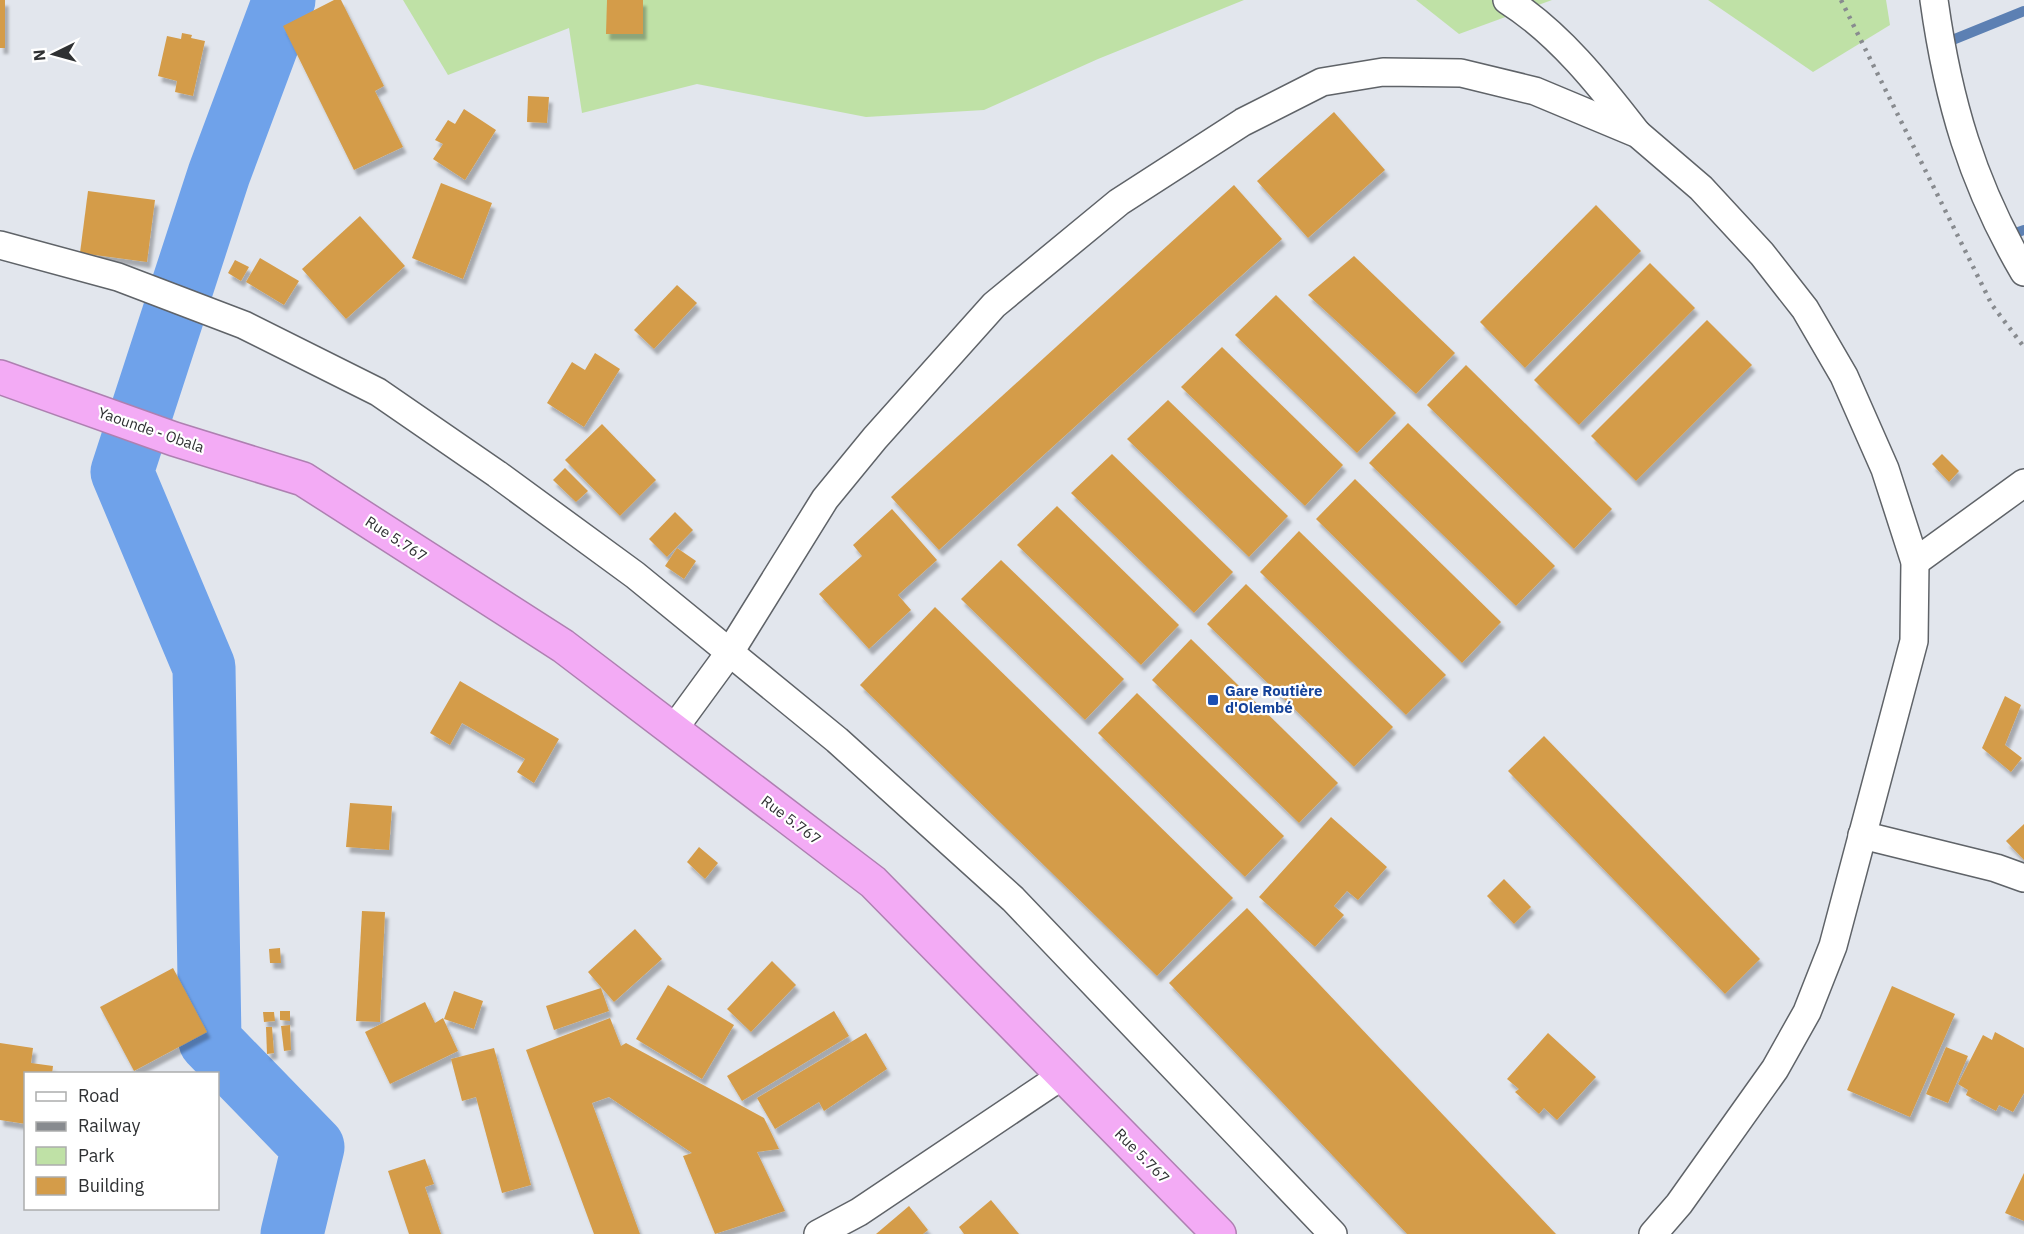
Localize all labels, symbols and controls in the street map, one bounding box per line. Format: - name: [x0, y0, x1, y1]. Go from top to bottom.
- north arrow: [24, 24, 84, 84]
- text: N: [29, 49, 50, 62]
- street label: Yaounde - Obala: [96, 402, 207, 457]
- street label: Rue 5.767: [362, 512, 431, 566]
- place label: Gare Routière d'Olembé: [1225, 681, 1322, 717]
- marker: Gare Routière d'Olembé: [1206, 693, 1220, 707]
- street label: Rue 5.767: [758, 791, 825, 848]
- legend: [24, 1072, 219, 1210]
- text: Road: [78, 1084, 119, 1107]
- text: Railway: [78, 1114, 140, 1137]
- street label: Rue 5.767: [1111, 1124, 1174, 1187]
- text: Park: [78, 1144, 115, 1167]
- text: Building: [78, 1174, 145, 1197]

